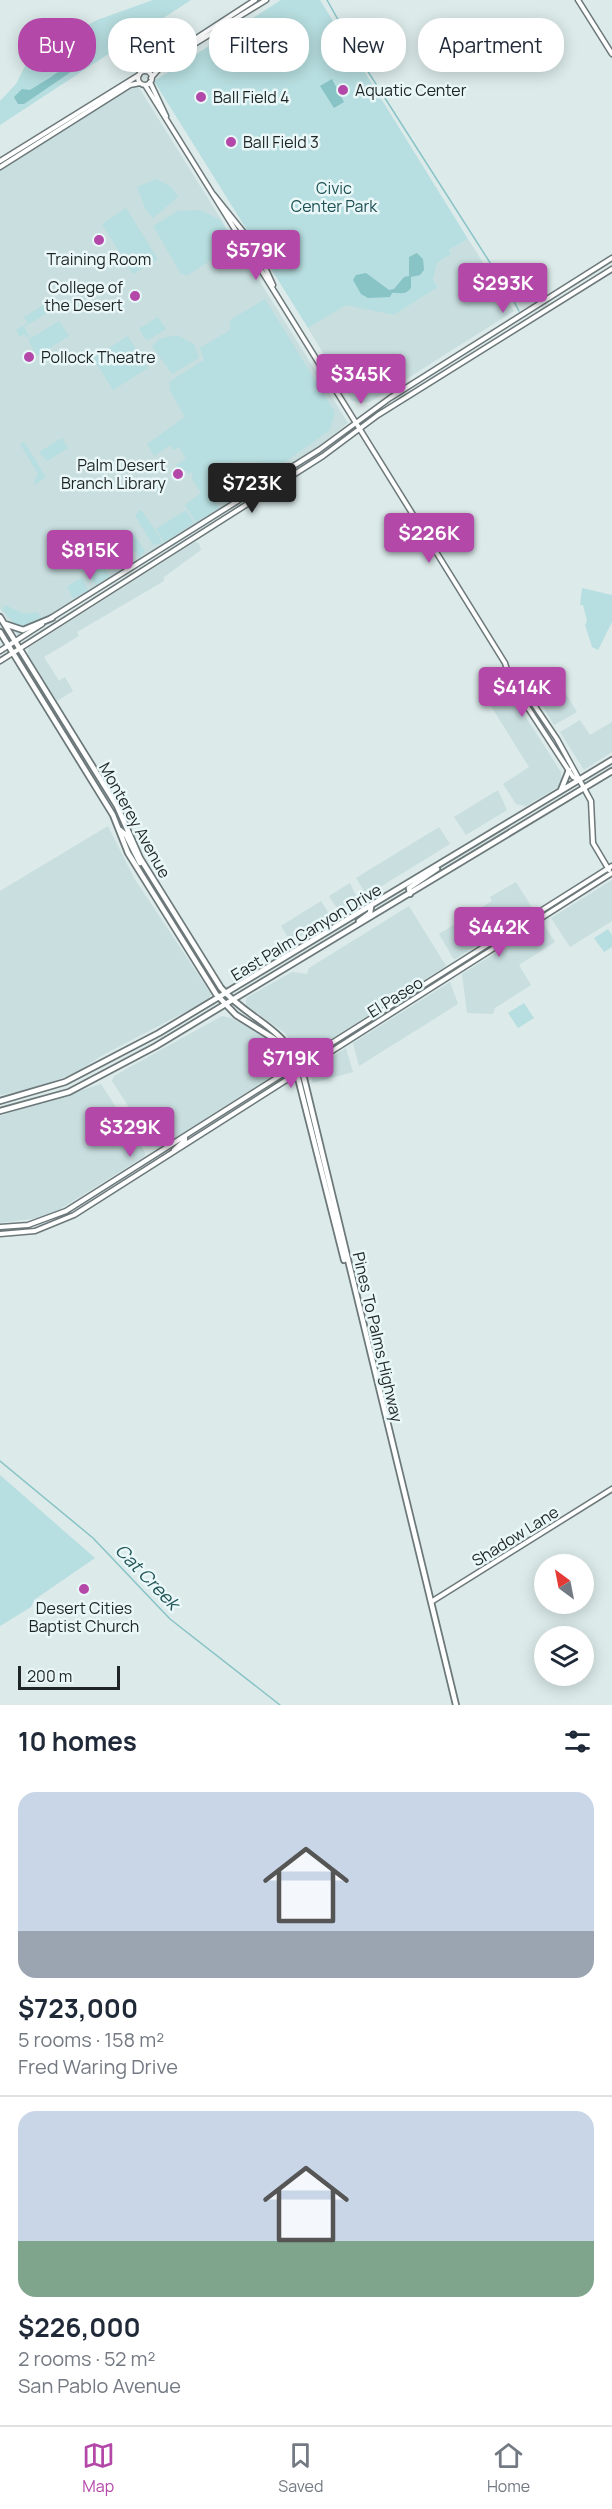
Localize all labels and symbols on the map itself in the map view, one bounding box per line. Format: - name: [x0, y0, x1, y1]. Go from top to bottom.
- place label: Aquatic Center: [355, 79, 467, 101]
- marker: Aquatic Center: [336, 83, 350, 97]
- place label: Ball Field 4: [213, 86, 289, 108]
- marker: Ball Field 4: [194, 90, 208, 104]
- place label: Ball Field 3: [243, 131, 319, 153]
- marker: Ball Field 3: [224, 135, 238, 149]
- park label: Civic Center Park: [291, 177, 378, 217]
- pin: $579K: [214, 230, 298, 281]
- marker: Training Room: [92, 233, 106, 247]
- place label: Training Room: [47, 248, 151, 270]
- pin: $293K: [461, 263, 545, 314]
- place label: College of the Desert: [45, 276, 123, 316]
- marker: College of the Desert: [128, 289, 142, 303]
- place label: Pollock Theatre: [41, 346, 156, 368]
- marker: Pollock Theatre: [22, 350, 36, 364]
- pin: $345K: [319, 354, 403, 405]
- place label: Palm Desert Branch Library: [61, 454, 167, 494]
- pin: $723K: [210, 463, 294, 514]
- marker: Palm Desert Branch Library: [171, 467, 185, 481]
- pin: $226K: [387, 513, 471, 564]
- pin: $815K: [48, 530, 132, 581]
- pin: $414K: [480, 667, 564, 718]
- street label: Monterey Avenue: [94, 758, 176, 882]
- street label: East Palm Canyon Drive: [227, 878, 385, 986]
- pin: $442K: [457, 907, 541, 958]
- street label: El Paseo: [363, 971, 427, 1023]
- pin: $719K: [249, 1038, 333, 1089]
- pin: $329K: [88, 1107, 172, 1158]
- street label: Pines To Palms Highway: [348, 1250, 408, 1425]
- street label: Shadow Lane: [468, 1501, 562, 1571]
- water label: Cat Creek: [110, 1538, 187, 1617]
- north arrow: [534, 1554, 594, 1614]
- marker: Desert Cities Baptist Church: [77, 1582, 91, 1596]
- place label: Desert Cities Baptist Church: [29, 1597, 139, 1637]
- scale bar: [18, 1663, 120, 1690]

